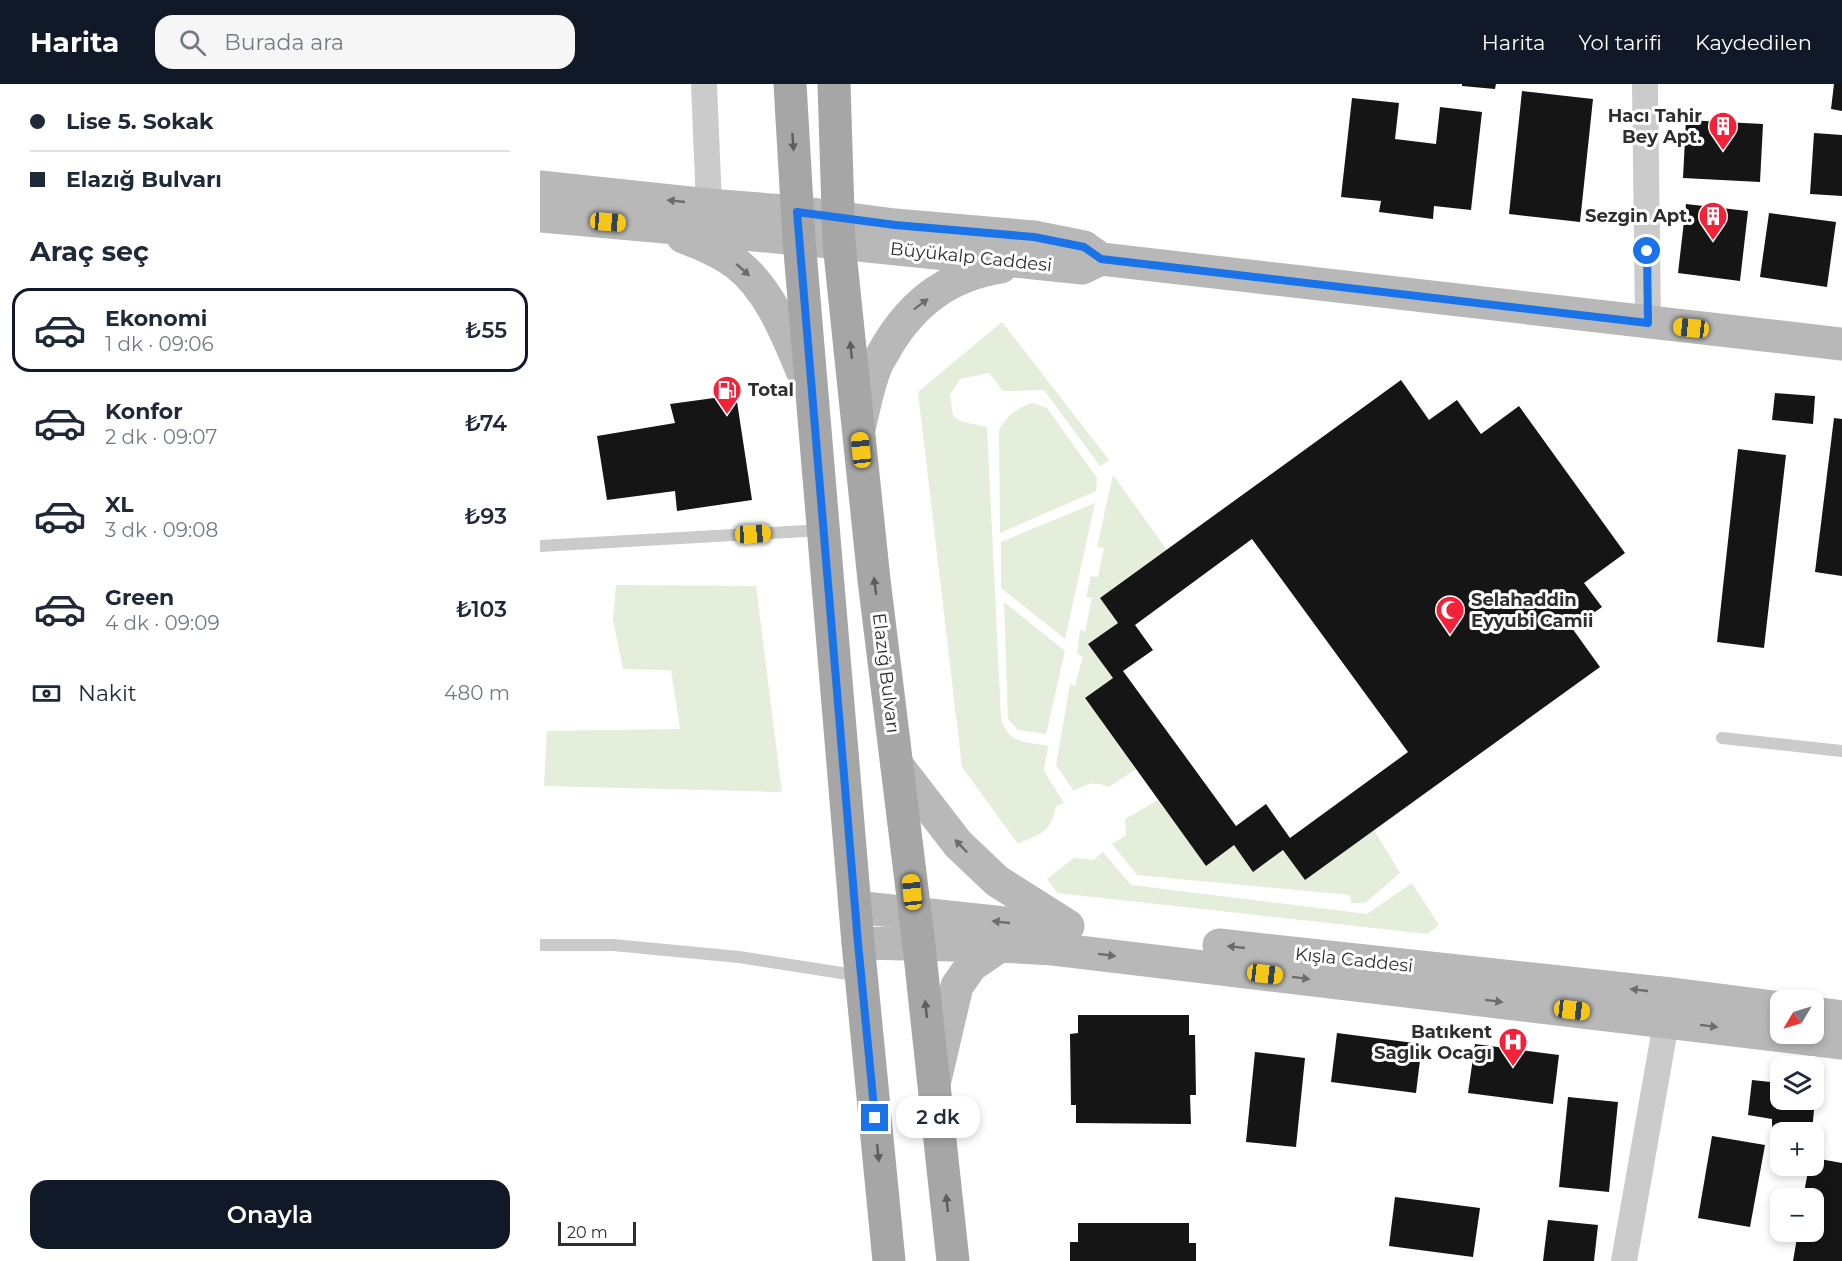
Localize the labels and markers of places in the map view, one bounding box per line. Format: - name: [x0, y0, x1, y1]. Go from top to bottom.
- place label: Hacı Tahir Bey Apt.: [1608, 105, 1702, 148]
- building icon: Hacı Tahir Bey Apt.: [1707, 110, 1739, 152]
- building icon: Sezgin Apt.: [1697, 200, 1729, 242]
- place label: Sezgin Apt.: [1585, 205, 1692, 227]
- fuel station icon: Total: [711, 374, 743, 416]
- place label: Total: [748, 379, 794, 401]
- place label: Selahaddin Eyyubi Camii: [1471, 589, 1593, 632]
- mosque icon: Selahaddin Eyyubi Camii: [1434, 594, 1466, 636]
- place label: Batıkent Saglık Ocagı: [1374, 1021, 1492, 1064]
- hospital icon: Batıkent Saglık Ocagı: [1497, 1026, 1529, 1068]

